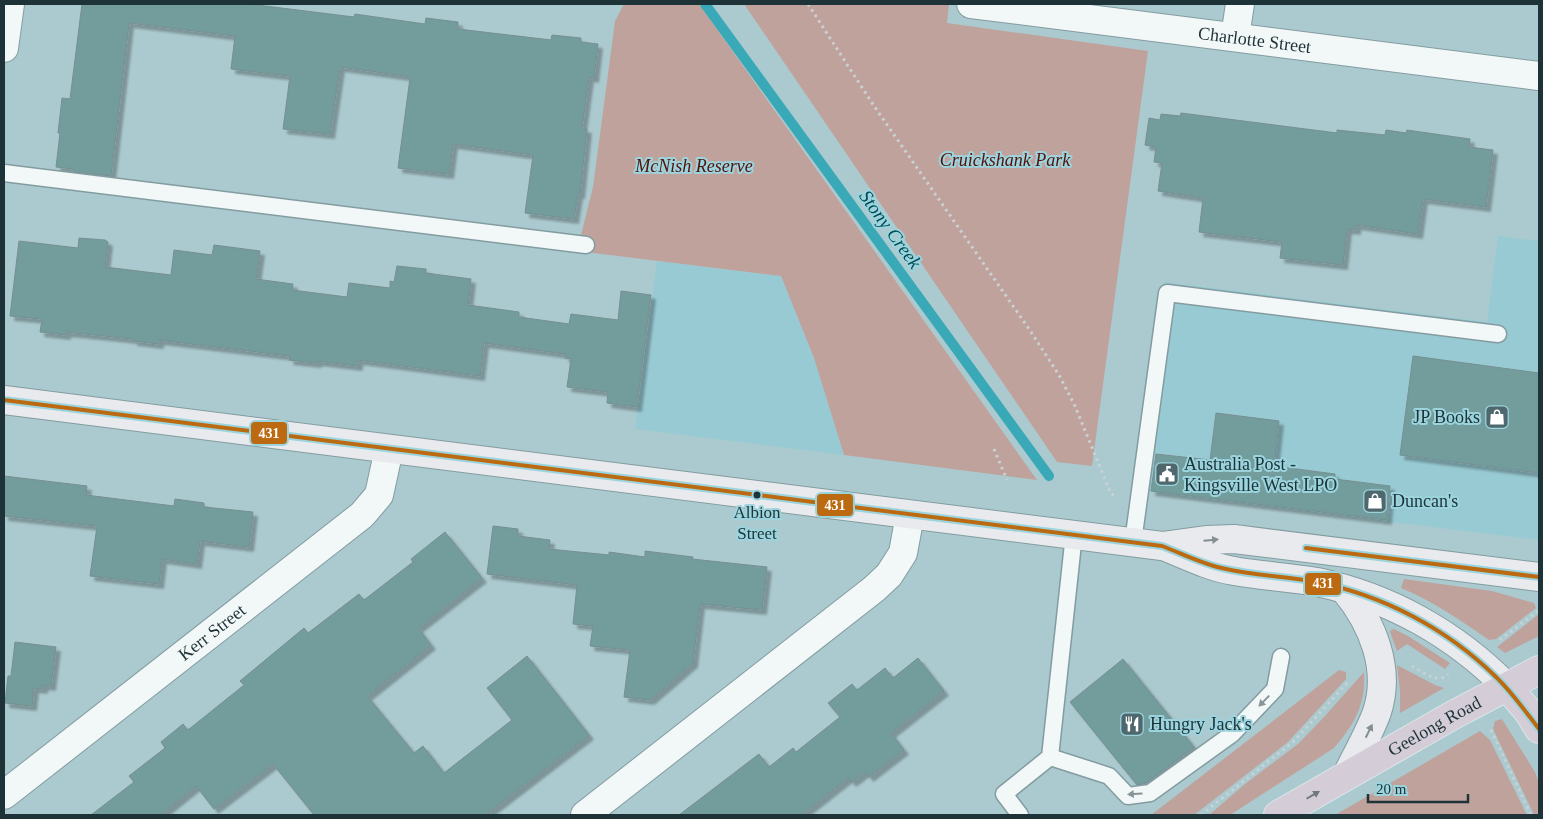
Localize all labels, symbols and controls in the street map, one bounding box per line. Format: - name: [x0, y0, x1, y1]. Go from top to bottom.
- street label: Charlotte Street: [1197, 23, 1312, 57]
- park label: Cruickshank Park: [940, 150, 1071, 170]
- park label: McNish Reserve: [634, 156, 753, 176]
- water label: Stony Creek: [855, 186, 926, 273]
- shop icon: JP Books: [1484, 404, 1510, 430]
- place label: JP Books: [1413, 407, 1480, 427]
- line badge: 431: [250, 421, 288, 445]
- text: 431: [259, 426, 280, 441]
- place label: Australia Post - Kingsville West LPO: [1184, 454, 1337, 495]
- public building icon: Australia Post - Kingsville West LPO: [1154, 461, 1180, 487]
- shop icon: Duncan's: [1362, 488, 1388, 514]
- marker: Albion Street: [752, 490, 762, 500]
- place label: Duncan's: [1392, 491, 1458, 511]
- line badge: 431: [816, 493, 854, 517]
- text: 431: [825, 498, 846, 513]
- place label: Albion Street: [733, 503, 781, 543]
- one-way arrow: [1203, 536, 1219, 544]
- line badge: 431: [1304, 572, 1342, 596]
- text: 431: [1313, 576, 1334, 591]
- street label: Kerr Street: [174, 600, 249, 665]
- street label: Geelong Road: [1384, 692, 1484, 760]
- one-way arrow: [1259, 694, 1271, 706]
- restaurant icon: Hungry Jack's: [1119, 711, 1145, 737]
- place label: Hungry Jack's: [1150, 714, 1252, 734]
- one-way arrow: [1365, 724, 1373, 738]
- scale bar: [1368, 772, 1468, 804]
- text: 20 m: [1376, 781, 1407, 797]
- one-way arrow: [1127, 791, 1143, 799]
- one-way arrow: [1305, 791, 1320, 799]

